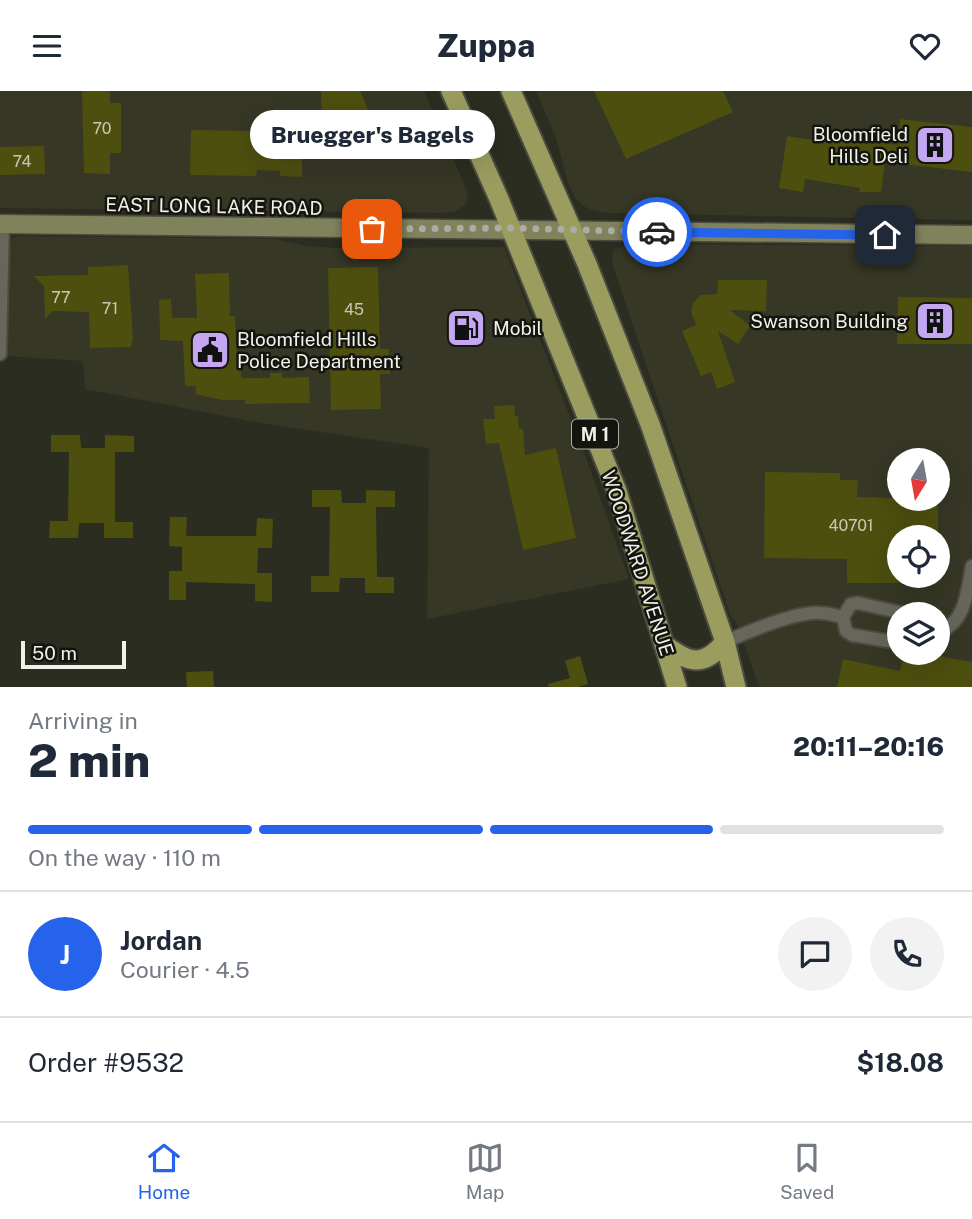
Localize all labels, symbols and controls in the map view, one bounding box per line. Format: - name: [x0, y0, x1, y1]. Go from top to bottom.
- icon: menu: [28, 27, 66, 65]
- text: Zuppa: [437, 27, 535, 64]
- icon: heart: [906, 27, 944, 65]
- callout: Bruegger's Bagels: [250, 110, 494, 159]
- house number: 70: [92, 119, 112, 138]
- text: Bruegger's Bagels: [271, 121, 474, 148]
- place label: Bloomfield Hills Deli: [813, 123, 908, 167]
- building icon: Bloomfield Hills Deli: [914, 124, 956, 166]
- house number: 74: [12, 152, 32, 171]
- street label: EAST LONG LAKE ROAD: [105, 193, 323, 219]
- courier: [622, 197, 692, 267]
- pin: [342, 199, 402, 259]
- pin: [855, 205, 915, 265]
- icon: bag: [353, 210, 391, 248]
- icon: car: [638, 213, 676, 251]
- icon: home: [866, 216, 904, 254]
- house number: 77: [51, 288, 71, 307]
- house number: 71: [102, 299, 118, 318]
- house number: 45: [344, 300, 364, 319]
- building icon: Swanson Building: [914, 300, 956, 342]
- fuel station icon: Mobil: [445, 307, 487, 349]
- place label: Swanson Building: [750, 310, 908, 332]
- place label: Mobil: [493, 317, 542, 339]
- place label: Bloomfield Hills Police Department: [237, 328, 401, 372]
- public building icon: Bloomfield Hills Police Department: [189, 329, 231, 371]
- road number: M 1: [572, 419, 618, 449]
- north arrow: [887, 448, 950, 511]
- map controls: [887, 448, 950, 665]
- street label: WOODWARD AVENUE: [598, 467, 678, 659]
- house number: 40701: [828, 516, 874, 535]
- button: locate: [887, 525, 950, 588]
- button: layers: [887, 602, 950, 665]
- scale bar: [21, 638, 126, 670]
- text: 50 m: [32, 642, 77, 664]
- text: Arriving in: [28, 707, 138, 734]
- text: 20:11–20:16: [793, 731, 944, 762]
- text: 2 min: [28, 733, 150, 787]
- text: On the way · 110 m: [28, 844, 221, 871]
- button: chat: [778, 917, 852, 991]
- button: phone: [870, 917, 944, 991]
- text: Jordan: [120, 925, 202, 956]
- text: J: [60, 939, 70, 970]
- text: Courier · 4.5: [120, 956, 250, 983]
- text: Order #9532: [28, 1047, 184, 1078]
- text: $18.08: [857, 1047, 944, 1078]
- tab: Home: [138, 1139, 190, 1203]
- tab: Map: [466, 1139, 504, 1203]
- tab: Saved: [780, 1139, 834, 1203]

